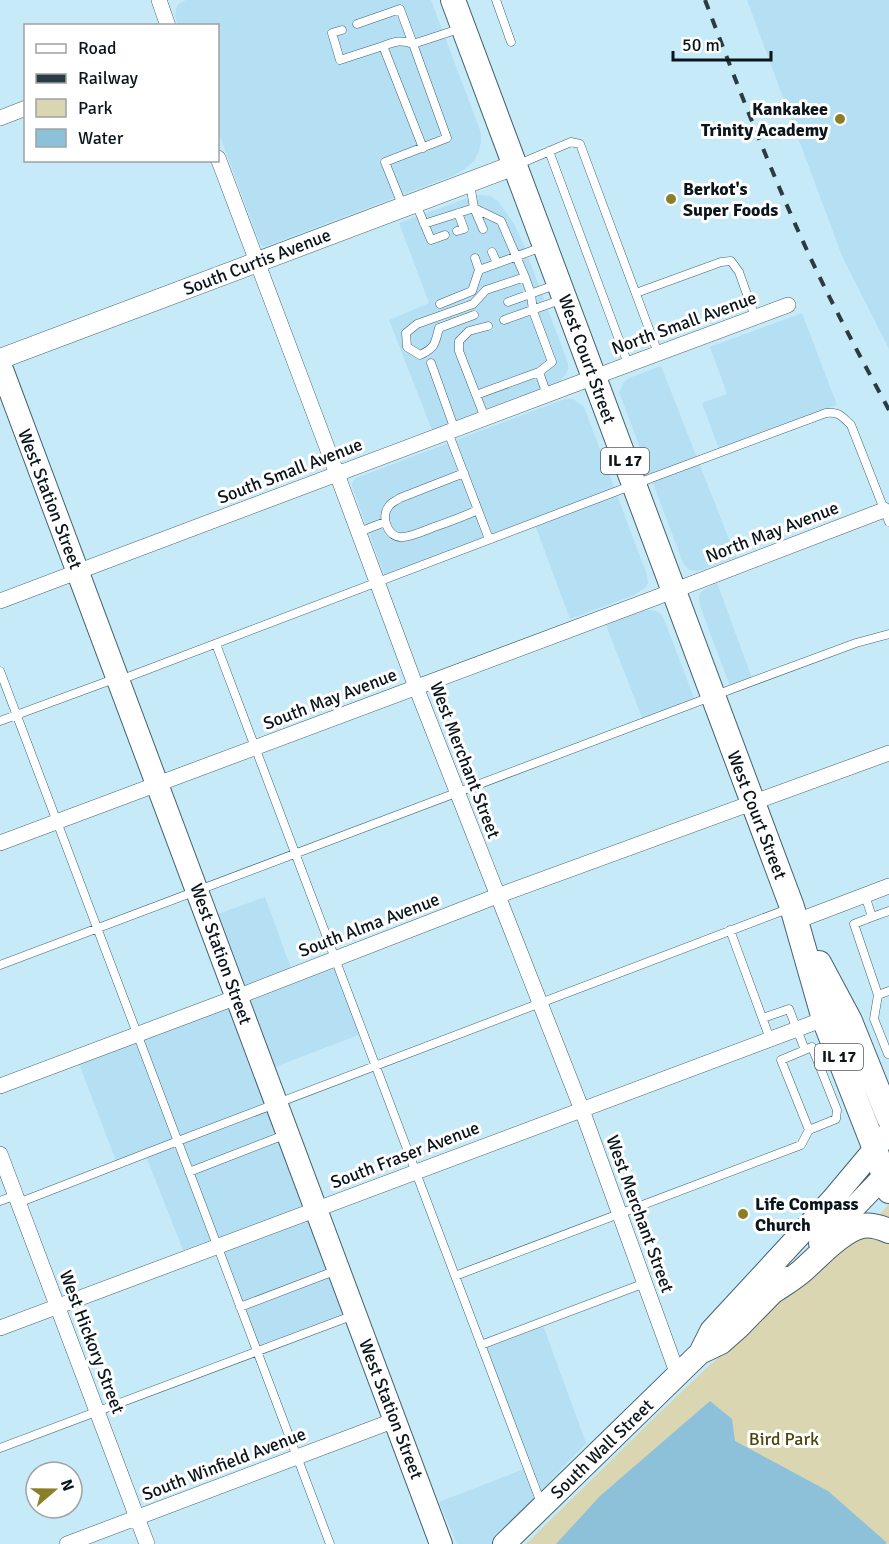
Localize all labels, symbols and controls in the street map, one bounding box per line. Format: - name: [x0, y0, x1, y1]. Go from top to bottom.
- legend: [24, 24, 219, 162]
- scale bar: [673, 24, 770, 62]
- text: 50 m: [682, 34, 720, 56]
- text: Road: [78, 37, 117, 59]
- text: Railway: [78, 67, 139, 89]
- text: Park: [78, 97, 113, 119]
- place label: Kankakee Trinity Academy: [701, 98, 828, 141]
- marker: Kankakee Trinity Academy: [833, 112, 847, 126]
- text: Water: [78, 127, 124, 149]
- place label: Berkot's Super Foods: [683, 178, 778, 221]
- marker: Berkot's Super Foods: [664, 192, 678, 206]
- street label: South Curtis Avenue: [180, 224, 334, 300]
- street label: North Small Avenue: [608, 287, 760, 359]
- street label: West Court Street: [553, 291, 621, 427]
- street label: West Station Street: [13, 426, 87, 572]
- street label: South Small Avenue: [214, 433, 366, 509]
- road number: IL 17: [601, 448, 649, 474]
- street label: North May Avenue: [702, 497, 842, 567]
- street label: South May Avenue: [260, 663, 400, 735]
- street label: West Merchant Street: [425, 679, 505, 841]
- street label: West Court Street: [722, 748, 792, 882]
- street label: West Station Street: [185, 881, 257, 1027]
- street label: South Alma Avenue: [295, 888, 443, 962]
- road number: IL 17: [815, 1044, 863, 1070]
- street label: South Fraser Avenue: [327, 1116, 483, 1194]
- street label: West Merchant Street: [601, 1132, 679, 1296]
- place label: Life Compass Church: [755, 1193, 858, 1236]
- marker: Life Compass Church: [736, 1207, 750, 1221]
- street label: West Hickory Street: [55, 1267, 129, 1417]
- street label: West Station Street: [354, 1336, 428, 1482]
- street label: South Wall Street: [546, 1394, 658, 1504]
- street label: South Winfield Avenue: [139, 1423, 309, 1505]
- park label: Bird Park: [749, 1428, 819, 1450]
- north arrow: [24, 1460, 84, 1520]
- text: N: [56, 1477, 78, 1494]

